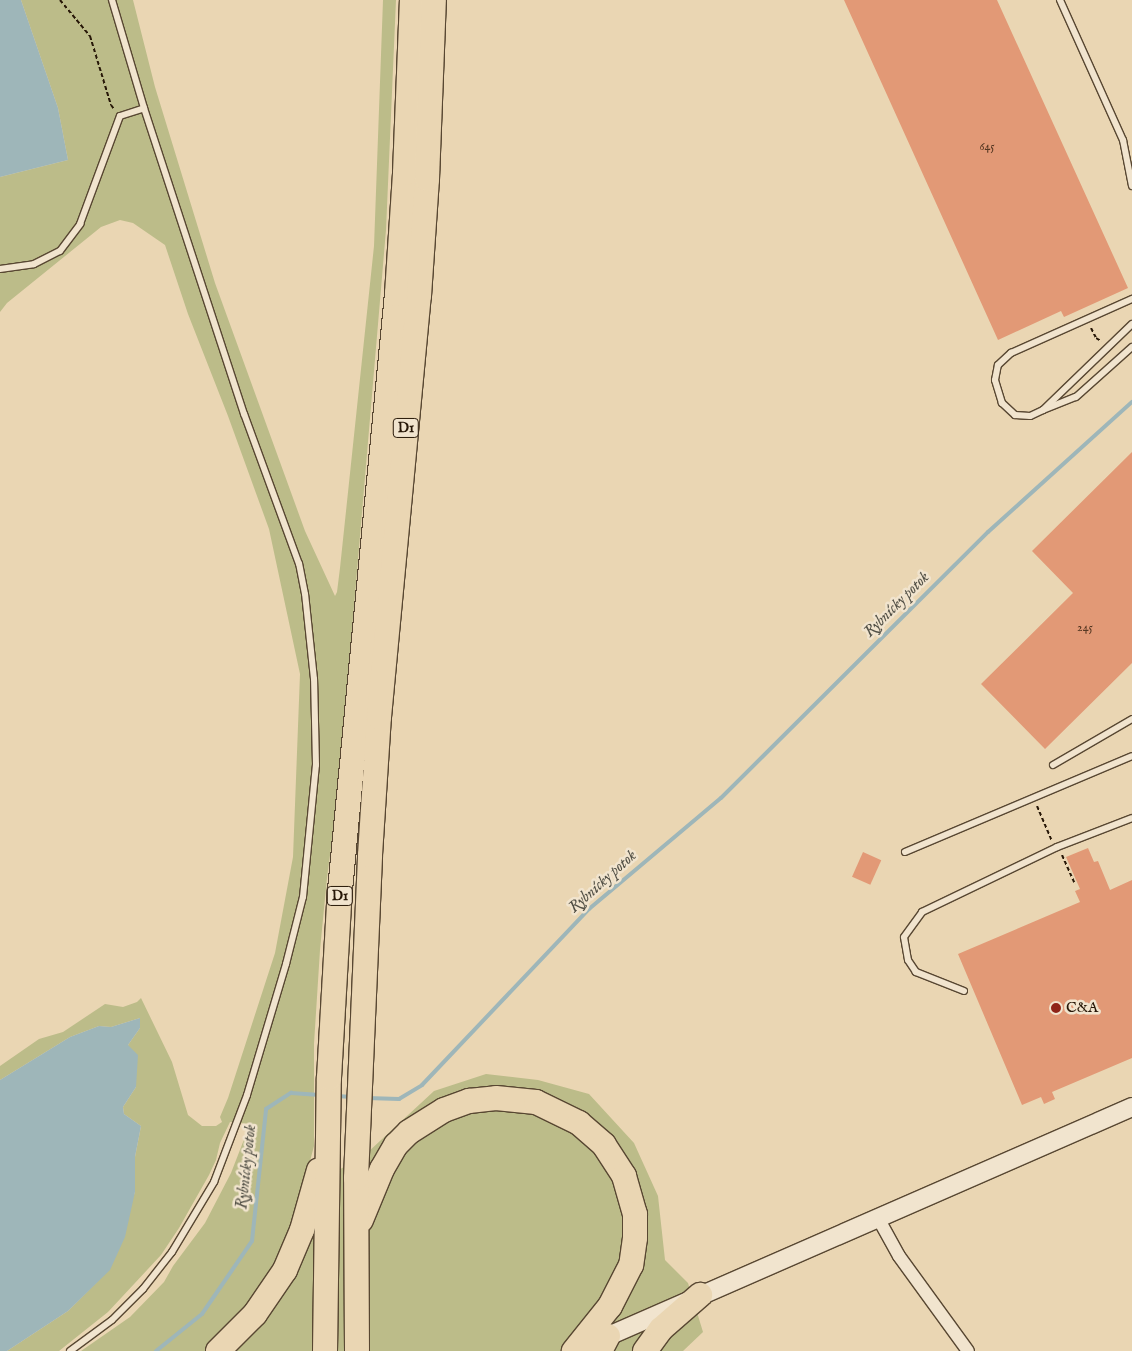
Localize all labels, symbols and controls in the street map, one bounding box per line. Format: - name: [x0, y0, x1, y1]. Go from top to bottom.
- house number: 645: [979, 140, 995, 154]
- road number: D1: [392, 416, 420, 439]
- water label: Rybnícky potok: [860, 568, 934, 642]
- house number: 245: [1077, 621, 1093, 635]
- water label: Rybnícky potok: [565, 847, 641, 917]
- road number: D1: [326, 884, 354, 908]
- place label: C&A: [1066, 999, 1098, 1017]
- marker: C&A: [1050, 1002, 1062, 1014]
- water label: Rybnícky potok: [233, 1124, 261, 1210]

